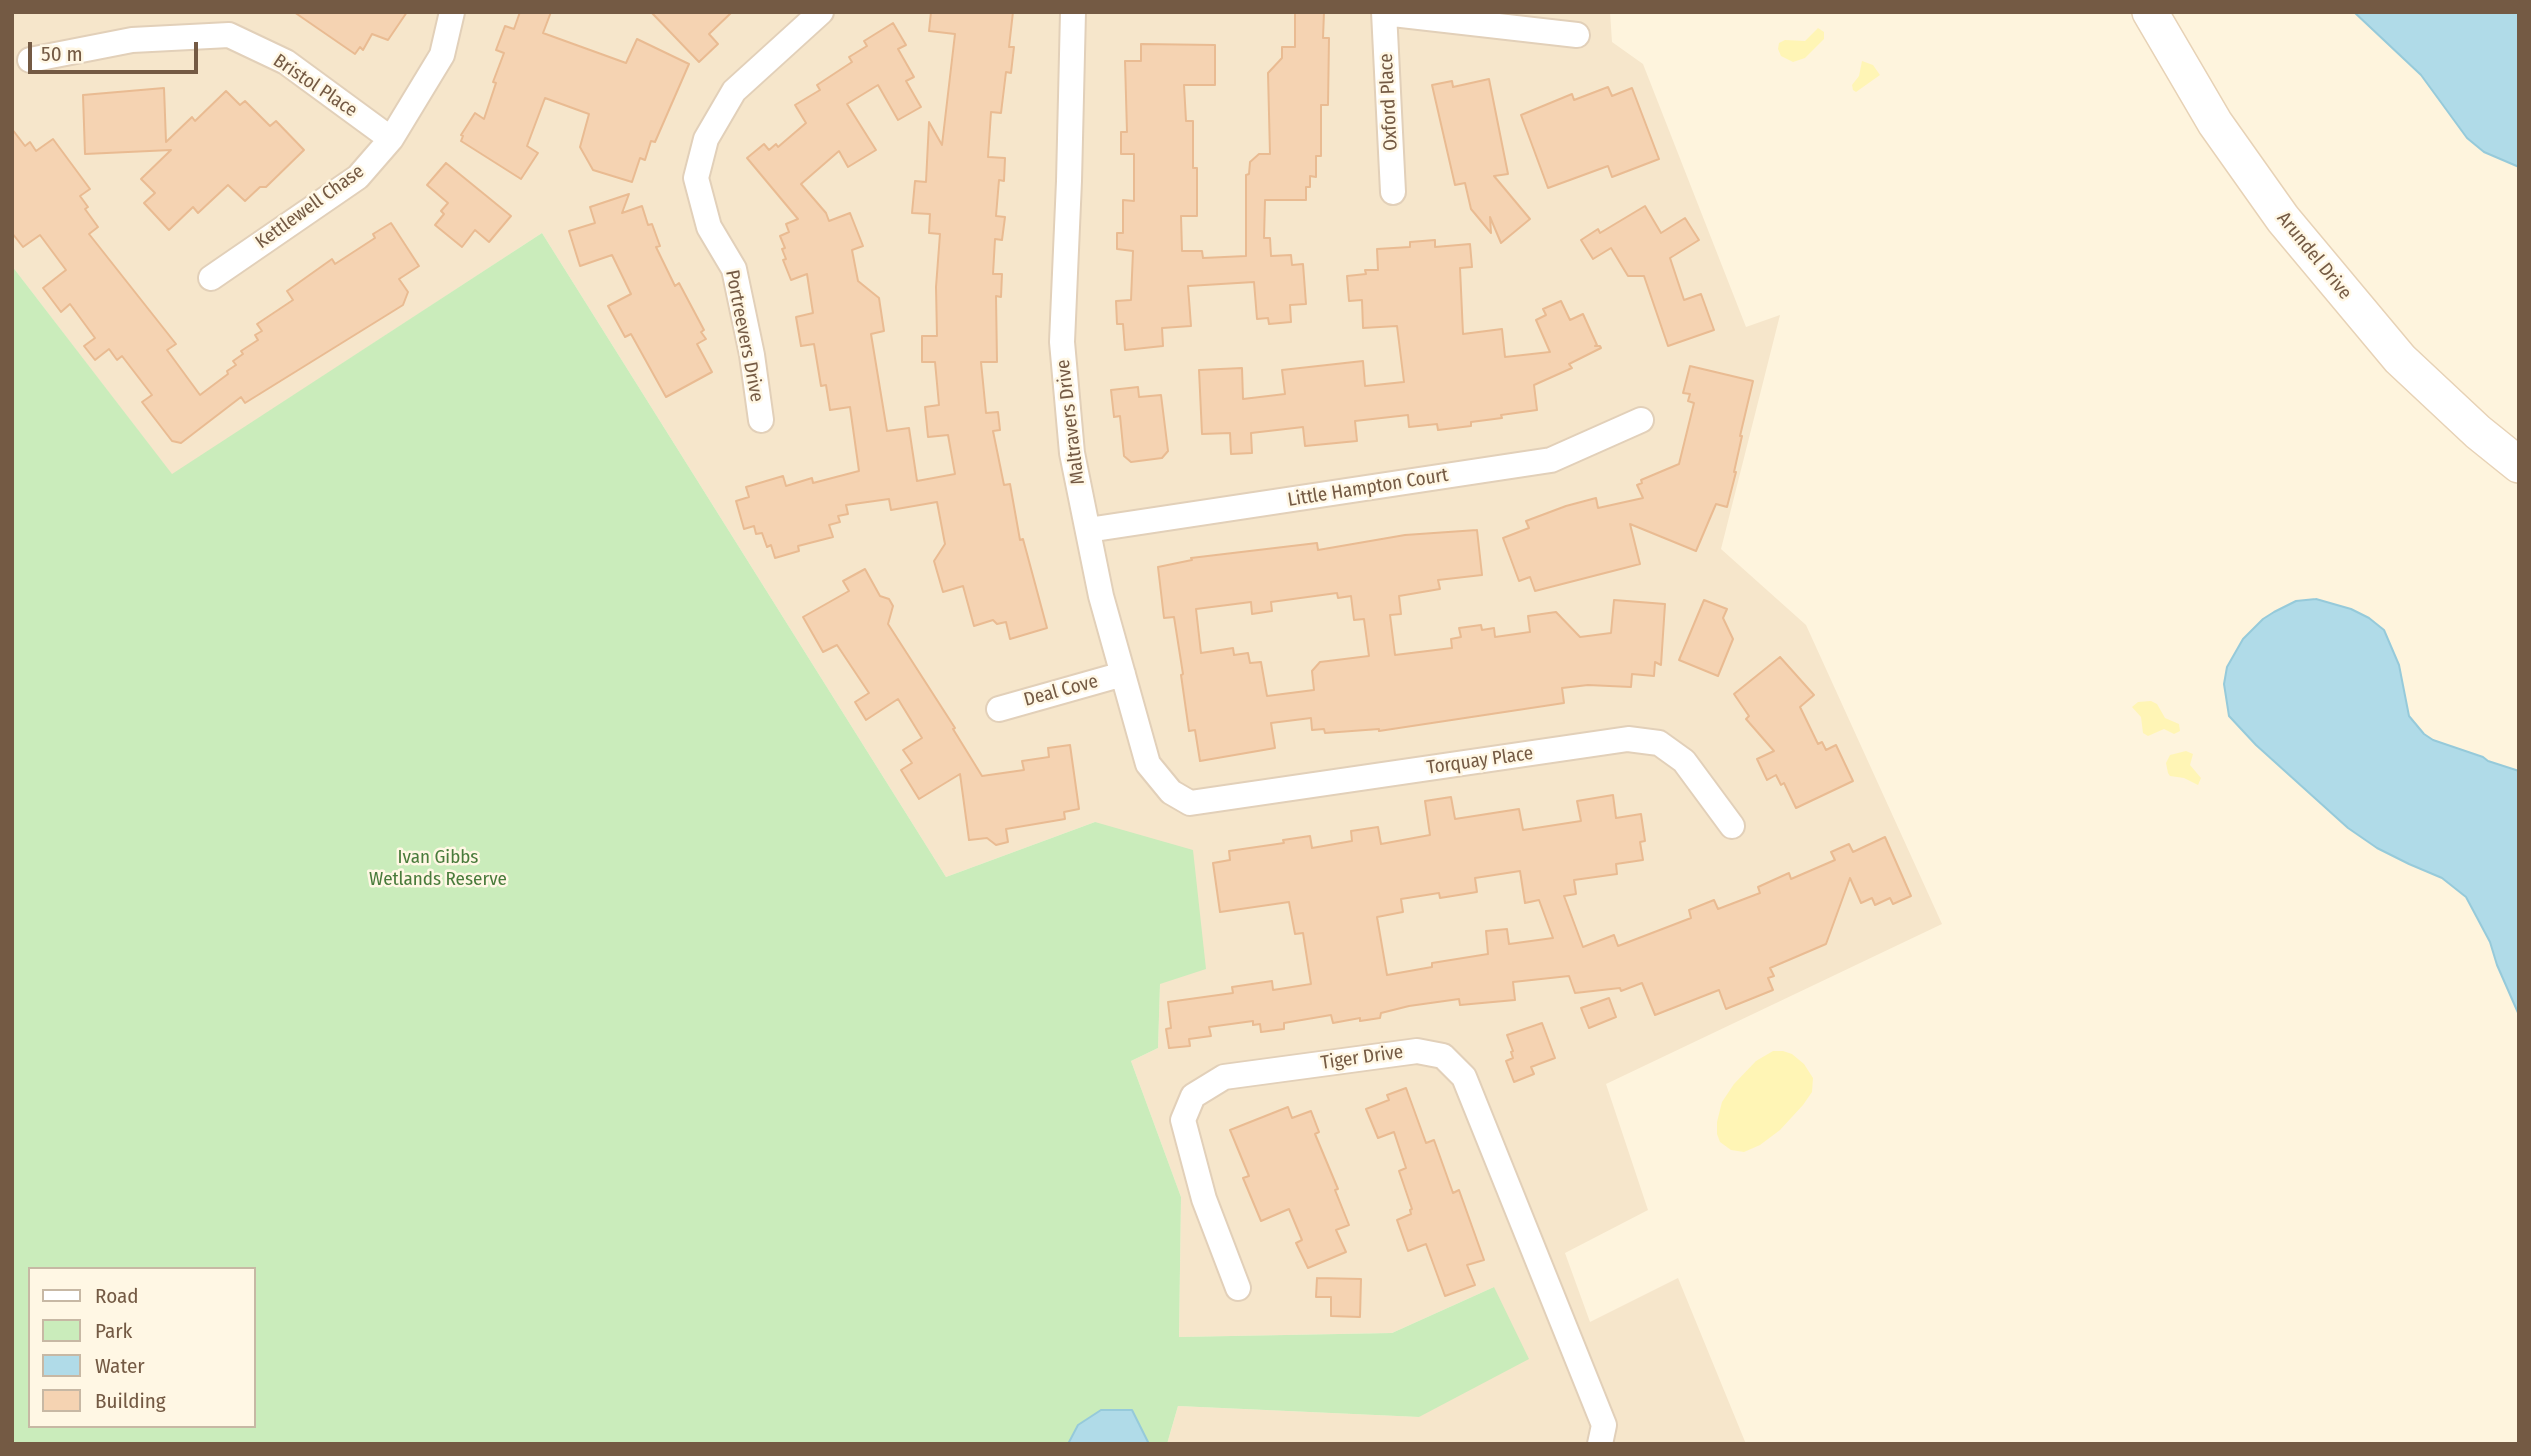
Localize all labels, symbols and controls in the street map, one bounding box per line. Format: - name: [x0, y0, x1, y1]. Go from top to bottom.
- scale bar: [32, 28, 201, 72]
- text: 50 m: [41, 41, 83, 67]
- street label: Bristol Place: [269, 50, 361, 122]
- street label: Oxford Place: [1375, 53, 1403, 151]
- street label: Kettlewell Chase: [251, 160, 369, 254]
- street label: Arundel Drive: [2272, 208, 2356, 304]
- street label: Portreevers Drive: [720, 268, 768, 404]
- street label: Maltravers Drive: [1052, 358, 1090, 486]
- street label: Little Hampton Court: [1286, 464, 1450, 512]
- street label: Deal Cove: [1021, 670, 1101, 712]
- street label: Torquay Place: [1425, 742, 1535, 780]
- park label: Ivan Gibbs Wetlands Reserve: [369, 847, 507, 891]
- street label: Tiger Drive: [1319, 1041, 1405, 1075]
- legend: [28, 1267, 256, 1428]
- text: Road: [95, 1283, 139, 1309]
- text: Park: [95, 1318, 132, 1344]
- text: Water: [95, 1353, 145, 1379]
- text: Building: [95, 1388, 166, 1414]

